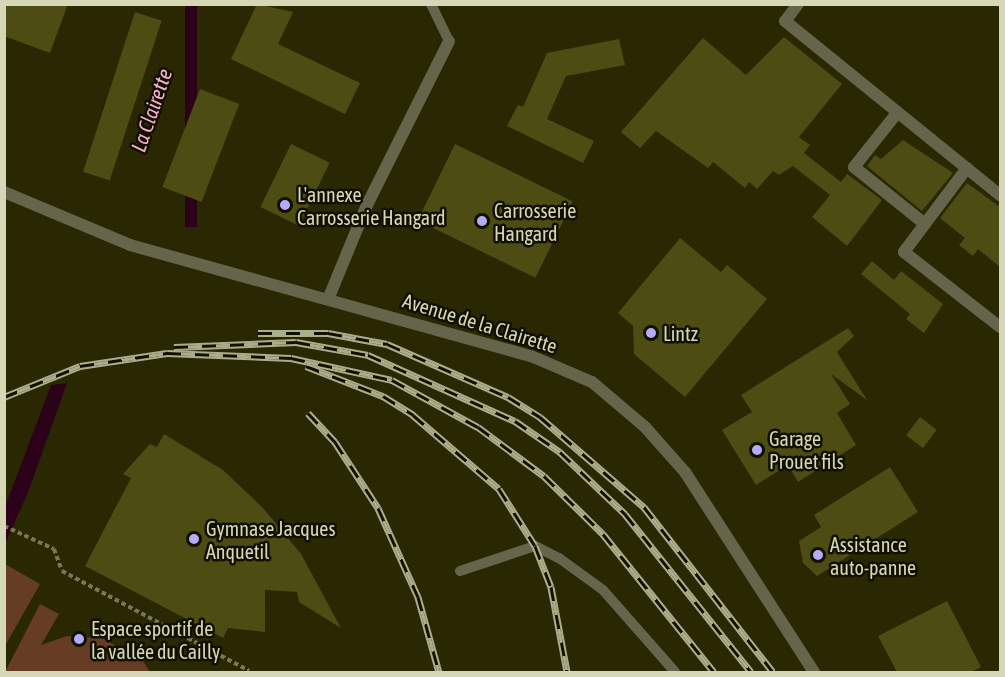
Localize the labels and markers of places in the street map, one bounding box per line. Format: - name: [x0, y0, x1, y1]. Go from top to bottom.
- place label: L'annexe Carrosserie Hangard: [297, 182, 446, 229]
- marker: L'annexe Carrosserie Hangard: [278, 198, 292, 212]
- place label: Carrosserie Hangard: [494, 198, 576, 245]
- marker: Carrosserie Hangard: [475, 214, 489, 228]
- place label: Lintz: [663, 321, 698, 345]
- marker: Lintz: [644, 326, 658, 340]
- place label: Garage Prouet fils: [769, 426, 844, 473]
- marker: Garage Prouet fils: [750, 443, 764, 457]
- place label: Gymnase Jacques Anquetil: [206, 516, 335, 563]
- marker: Gymnase Jacques Anquetil: [187, 532, 201, 546]
- place label: Assistance auto-panne: [830, 532, 916, 579]
- marker: Assistance auto-panne: [811, 548, 825, 562]
- place label: Espace sportif de la vallée du Cailly: [91, 616, 220, 663]
- marker: Espace sportif de la vallée du Cailly: [72, 632, 86, 646]

